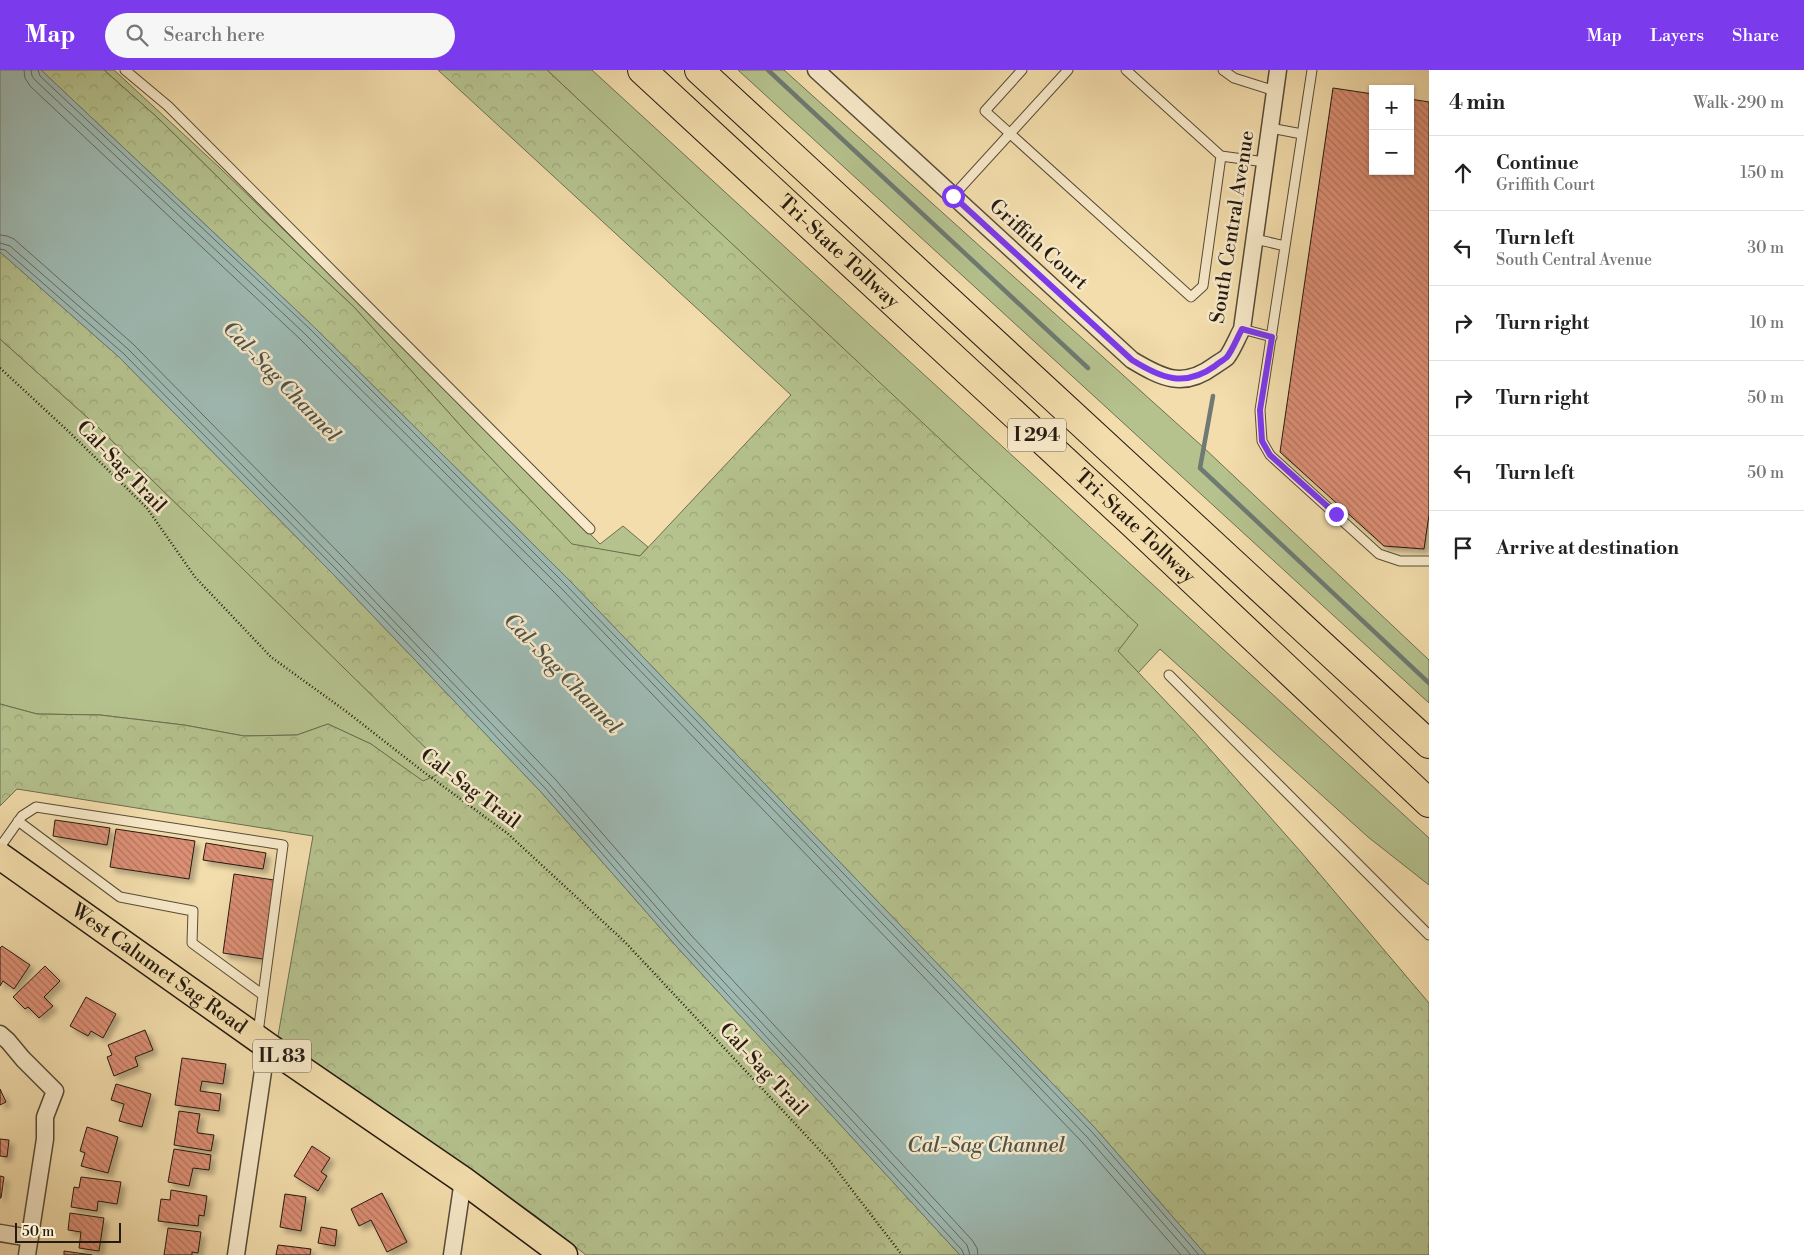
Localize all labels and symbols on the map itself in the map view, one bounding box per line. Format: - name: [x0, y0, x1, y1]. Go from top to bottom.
- street label: South Central Avenue: [1205, 129, 1261, 325]
- route start: [942, 185, 965, 208]
- street label: Tri-State Tollway: [773, 190, 905, 314]
- street label: Griffith Court: [984, 194, 1092, 296]
- water label: Cal-Sag Channel: [217, 316, 345, 448]
- street label: Cal-Sag Trail: [71, 416, 171, 518]
- road number: I 294: [1008, 418, 1066, 452]
- street label: Tri-State Tollway: [1070, 464, 1201, 589]
- route end: [1325, 503, 1348, 526]
- water label: Cal-Sag Channel: [498, 608, 626, 740]
- street label: Cal-Sag Trail: [415, 743, 525, 835]
- street label: West Calumet Sag Road: [65, 897, 252, 1040]
- street label: Cal-Sag Trail: [713, 1018, 813, 1122]
- road number: IL 83: [253, 1039, 311, 1072]
- water label: Cal-Sag Channel: [907, 1133, 1065, 1159]
- scale bar: [15, 1220, 121, 1243]

